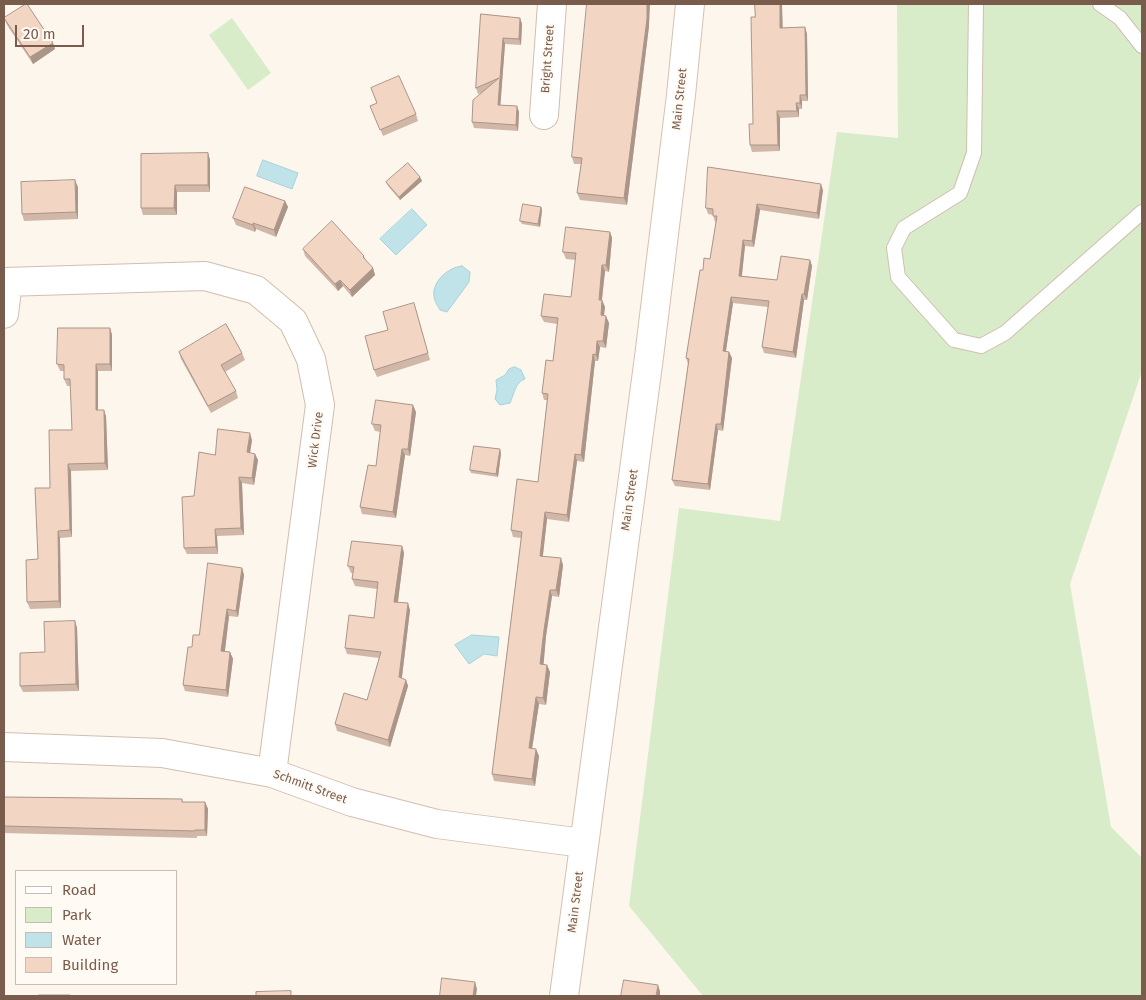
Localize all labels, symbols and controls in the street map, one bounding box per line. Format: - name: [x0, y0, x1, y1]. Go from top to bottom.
- scale bar: [18, 15, 86, 47]
- street label: Bright Street: [538, 24, 558, 94]
- text: 20 m: [23, 25, 56, 43]
- street label: Main Street: [670, 67, 690, 131]
- street label: Wick Drive: [305, 411, 327, 469]
- street label: Main Street: [619, 468, 641, 532]
- street label: Schmitt Street: [271, 767, 349, 807]
- legend: [15, 870, 178, 985]
- street label: Main Street: [565, 870, 587, 934]
- text: Road: [62, 881, 97, 899]
- text: Park: [62, 906, 92, 924]
- text: Water: [62, 931, 101, 949]
- text: Building: [62, 956, 118, 974]

